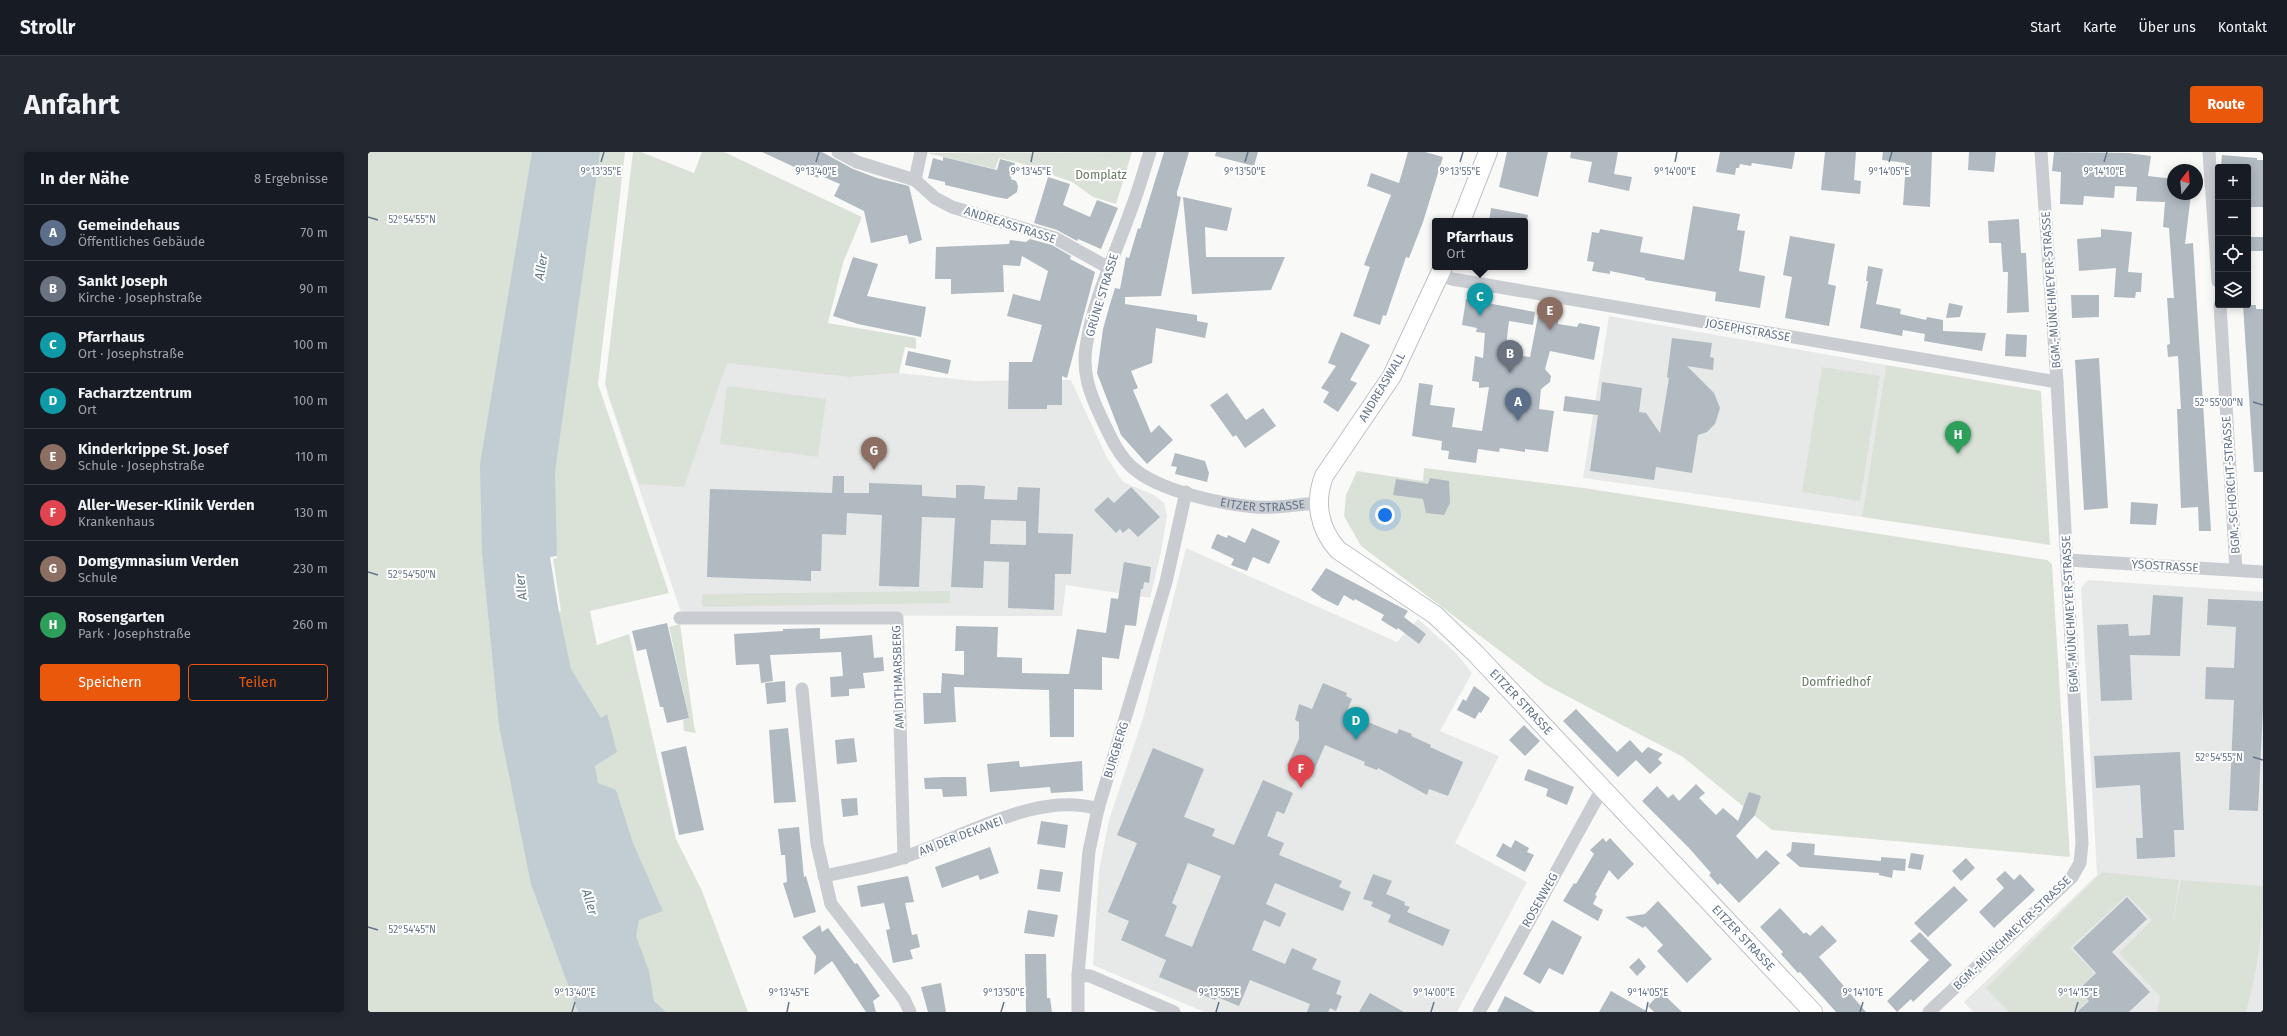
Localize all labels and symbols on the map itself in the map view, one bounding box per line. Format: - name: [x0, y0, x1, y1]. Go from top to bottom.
- north arrow: [2167, 164, 2203, 200]
- text: 9°13'35"E: [580, 166, 622, 178]
- text: 9°13'40"E: [795, 166, 837, 178]
- text: 9°13'45"E: [1011, 166, 1051, 178]
- text: 9°13'50"E: [1224, 166, 1266, 178]
- text: 9°13'55"E: [1440, 166, 1481, 178]
- text: 9°14'00"E: [1654, 166, 1696, 178]
- text: 9°14'05"E: [1868, 166, 1910, 178]
- text: 9°14'10"E: [2084, 166, 2124, 178]
- park label: Domplatz: [1075, 168, 1127, 182]
- street label: ANDREASSTRASSE: [962, 204, 1058, 246]
- street label: BGM.-MÜNCHMEYER-STRASSE: [2037, 211, 2063, 369]
- text: 52°54'55"N: [388, 214, 436, 226]
- street label: GRÜNE STRASSE: [1081, 251, 1121, 338]
- water label: Aller: [531, 252, 551, 282]
- pin: C: [1467, 283, 1493, 316]
- pin: E: [1537, 297, 1563, 330]
- street label: JOSEPHSTRASSE: [1704, 316, 1792, 344]
- pin: B: [1497, 340, 1523, 373]
- street label: ANDREASWALL: [1356, 350, 1408, 424]
- pin: A: [1505, 388, 1531, 421]
- text: 52°55'00"N: [2195, 397, 2243, 409]
- street label: BGM.-SCHORCHT-STRASSE: [2219, 415, 2243, 555]
- pin: H: [1945, 421, 1971, 454]
- pin: G: [861, 437, 887, 470]
- street label: EITZER STRASSE: [1219, 495, 1306, 515]
- your location: [1375, 505, 1395, 525]
- street label: BGM.-MÜNCHMEYER-STRASSE: [2057, 535, 2081, 693]
- street label: YSOSTRASSE: [2131, 557, 2199, 575]
- text: 52°54'50"N: [388, 569, 436, 581]
- water label: Aller: [512, 572, 530, 602]
- street label: AM DITHMARSBERG: [889, 625, 907, 729]
- street label: EITZER STRASSE: [1487, 666, 1555, 738]
- park label: Domfriedhof: [1802, 675, 1871, 689]
- pin: D: [1343, 707, 1369, 740]
- street label: BURGBERG: [1101, 720, 1131, 780]
- text: 52°54'55"N: [2195, 752, 2243, 764]
- pin: F: [1288, 755, 1314, 788]
- street label: AN DER DEKANEI: [917, 814, 1005, 858]
- street label: ROSENWEG: [1519, 870, 1561, 930]
- street label: BGM.-MÜNCHMEYER-STRASSE: [1949, 872, 2074, 993]
- water label: Aller: [579, 886, 601, 918]
- street label: EITZER STRASSE: [1709, 902, 1778, 974]
- text: 52°54'45"N: [388, 924, 436, 936]
- text: 9°13'40"E: [554, 987, 596, 999]
- text: 9°13'45"E: [769, 987, 809, 999]
- text: 9°13'50"E: [983, 987, 1025, 999]
- text: 9°13'55"E: [1199, 987, 1240, 999]
- text: 9°14'00"E: [1413, 987, 1455, 999]
- text: 9°14'05"E: [1627, 987, 1669, 999]
- text: 9°14'10"E: [1843, 987, 1883, 999]
- text: 9°14'15"E: [2058, 987, 2098, 999]

